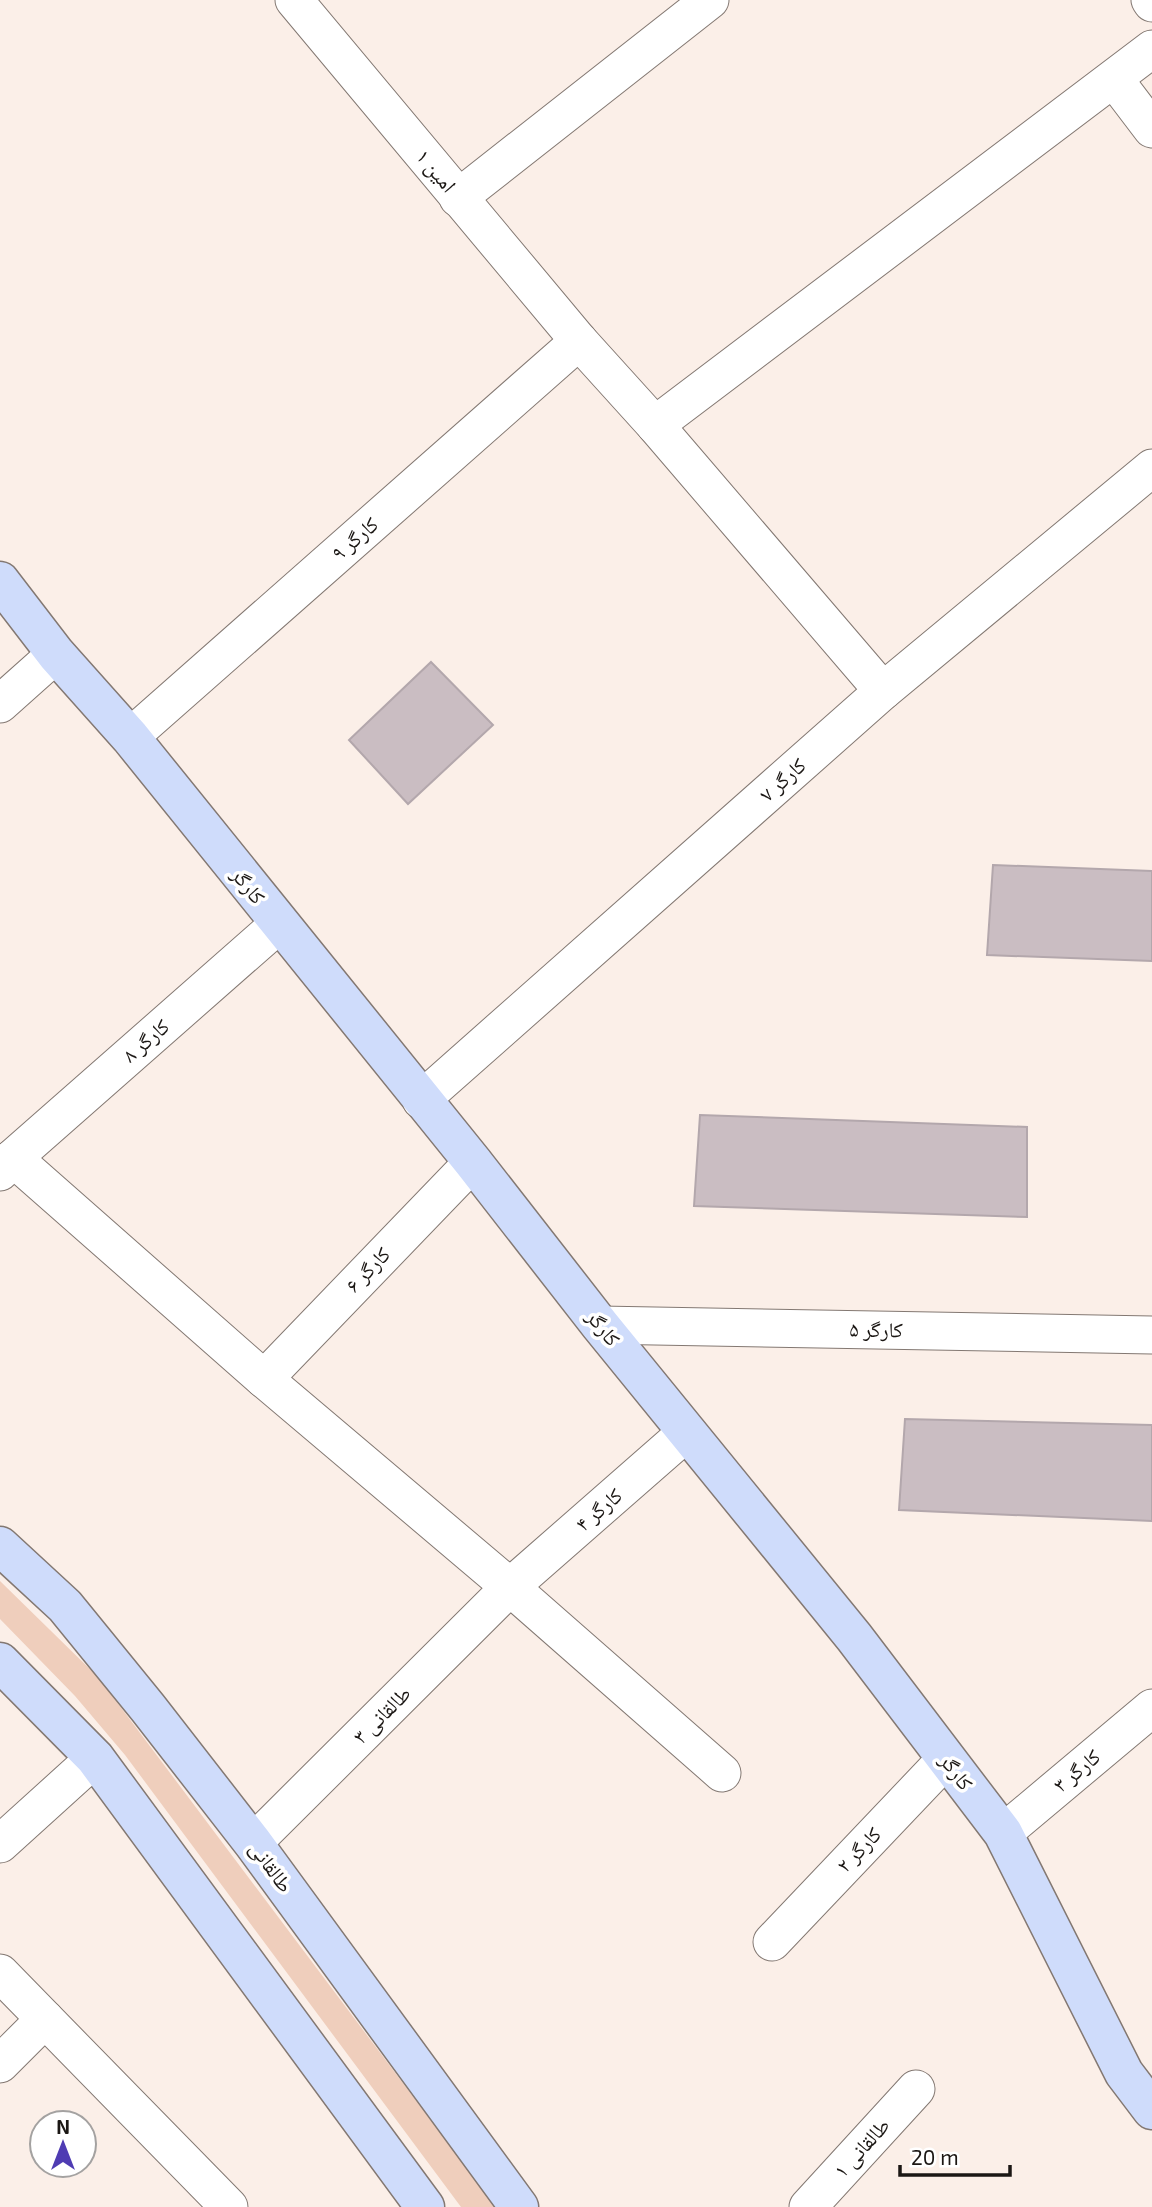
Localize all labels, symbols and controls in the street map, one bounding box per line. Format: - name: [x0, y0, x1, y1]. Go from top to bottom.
- street label: امین ۱: [410, 143, 462, 198]
- street label: کارگر ۹: [326, 511, 383, 565]
- street label: کارگر ۷: [754, 752, 810, 806]
- street label: کارگر: [226, 861, 271, 908]
- street label: کارگر ۸: [117, 1013, 174, 1067]
- street label: کارگر ۶: [339, 1241, 395, 1297]
- street label: کارگر: [581, 1303, 626, 1350]
- street label: کارگر ۵: [849, 1316, 903, 1341]
- street label: کارگر ۴: [570, 1482, 627, 1536]
- street label: طالقانی ۳: [347, 1680, 416, 1749]
- street label: کارگر ۳: [1048, 1743, 1105, 1797]
- street label: کارگر: [935, 1747, 979, 1795]
- street label: کارگر ۲: [830, 1821, 886, 1877]
- street label: طالقانی: [244, 1836, 299, 1898]
- north arrow: [28, 2109, 98, 2179]
- street label: طالقانی ۱: [828, 2112, 896, 2183]
- text: N: [56, 2115, 70, 2138]
- scale bar: [900, 2134, 1010, 2178]
- text: 20 m: [911, 2144, 959, 2169]

